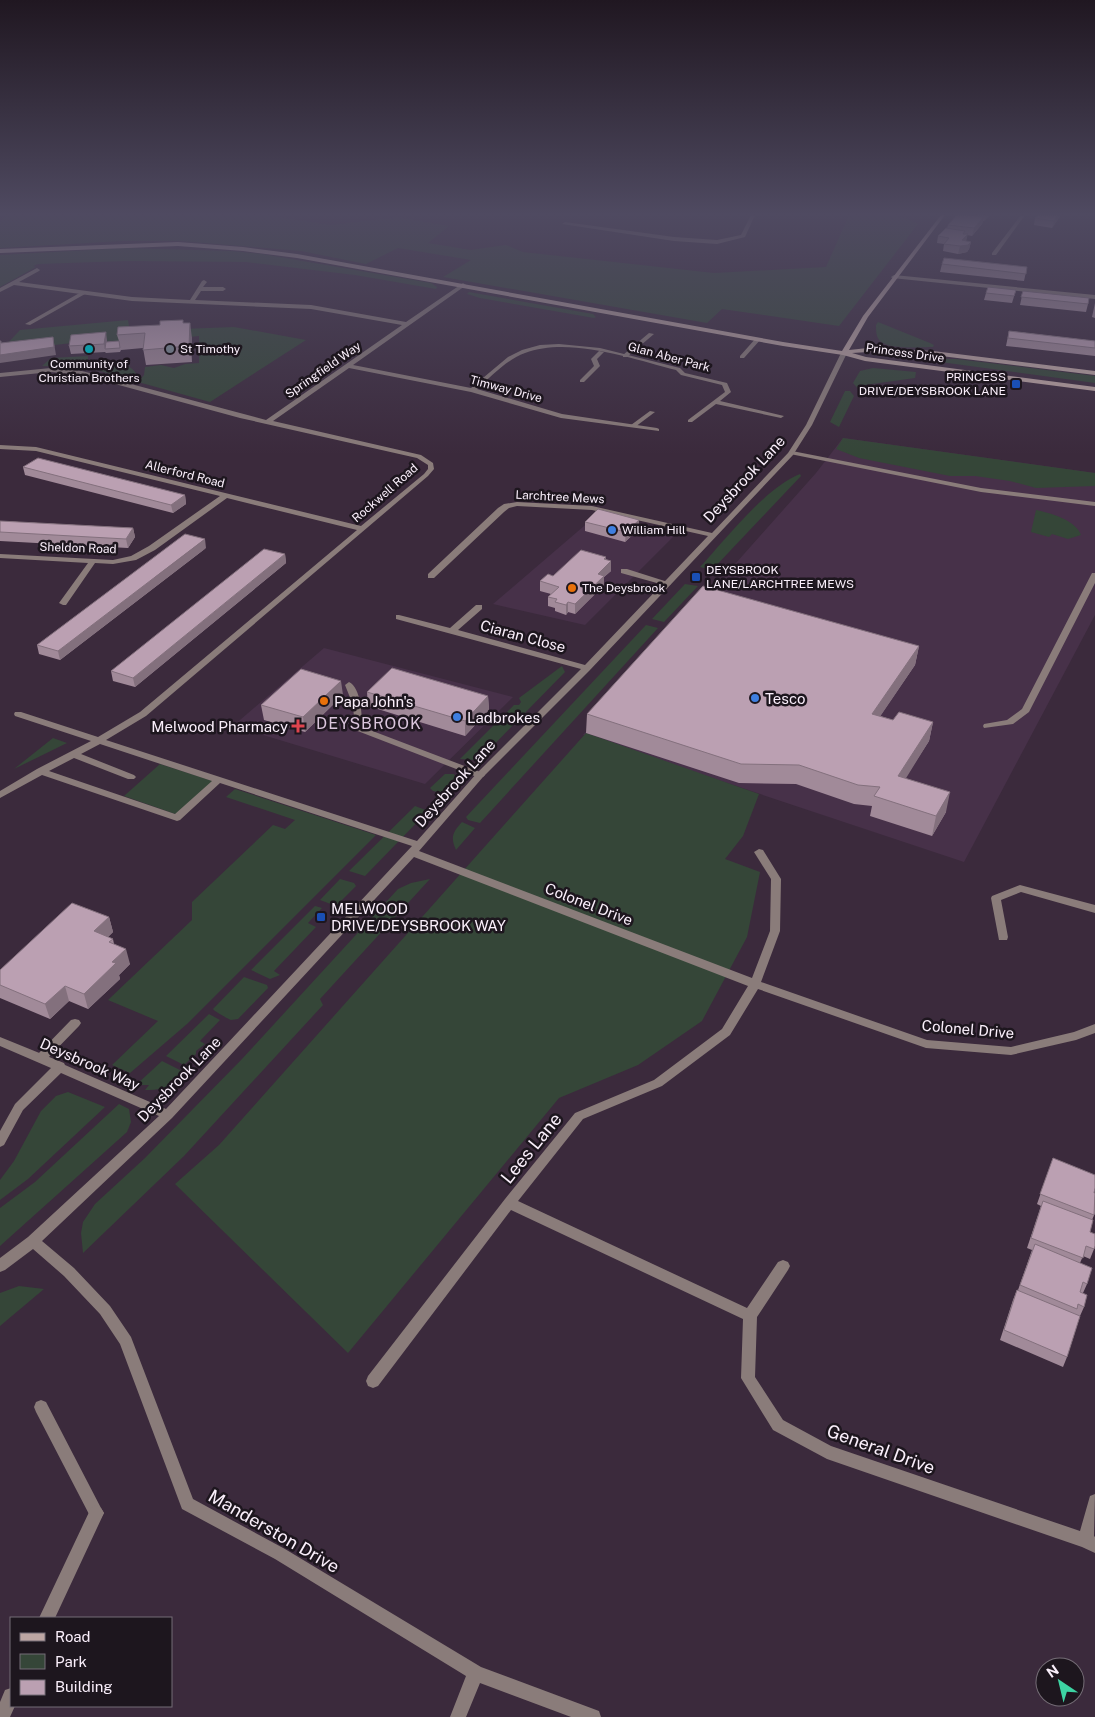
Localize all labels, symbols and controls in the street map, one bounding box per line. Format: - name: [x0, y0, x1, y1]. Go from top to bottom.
- street label: Springfield Way: [283, 338, 364, 401]
- street label: Glan Aber Park: [626, 339, 712, 375]
- street label: Princess Drive: [865, 341, 945, 365]
- place label: St Timothy: [180, 342, 241, 356]
- marker: Community of Christian Brothers: [83, 343, 95, 355]
- marker: St Timothy: [164, 343, 176, 355]
- place label: Community of Christian Brothers: [38, 357, 140, 385]
- place label: PRINCESS DRIVE/DEYSBROOK LANE: [859, 370, 1006, 398]
- street label: Timway Drive: [468, 373, 544, 405]
- marker: PRINCESS DRIVE/DEYSBROOK LANE: [1010, 378, 1022, 390]
- street label: Deysbrook Lane: [700, 432, 788, 526]
- street label: Allerford Road: [144, 457, 226, 491]
- street label: Rockwell Road: [349, 461, 421, 525]
- street label: Larchtree Mews: [515, 488, 605, 506]
- place label: William Hill: [622, 523, 686, 537]
- marker: William Hill: [606, 524, 618, 536]
- street label: Sheldon Road: [39, 540, 117, 556]
- place label: DEYSBROOK LANE/LARCHTREE MEWS: [706, 563, 854, 591]
- marker: DEYSBROOK LANE/LARCHTREE MEWS: [690, 571, 702, 583]
- place label: The Deysbrook: [582, 581, 665, 595]
- marker: The Deysbrook: [566, 582, 578, 594]
- street label: Ciaran Close: [479, 616, 567, 656]
- place label: Tesco: [765, 690, 806, 707]
- marker: Tesco: [749, 692, 761, 704]
- place label: Papa John's: [334, 693, 413, 710]
- marker: Papa John's: [318, 695, 330, 707]
- place label: Ladbrokes: [467, 709, 540, 726]
- marker: Ladbrokes: [451, 711, 463, 723]
- district label: DEYSBROOK: [316, 714, 422, 733]
- place label: Melwood Pharmacy: [151, 718, 288, 735]
- marker: Melwood Pharmacy: [292, 720, 304, 732]
- street label: Deysbrook Lane: [411, 736, 499, 830]
- street label: Colonel Drive: [543, 879, 635, 929]
- place label: MELWOOD DRIVE/DEYSBROOK WAY: [331, 900, 506, 934]
- marker: MELWOOD DRIVE/DEYSBROOK WAY: [315, 911, 327, 923]
- street label: Colonel Drive: [921, 1016, 1015, 1042]
- street label: Deysbrook Lane: [134, 1033, 224, 1125]
- street label: Deysbrook Way: [38, 1034, 142, 1094]
- street label: Lees Lane: [496, 1109, 566, 1187]
- street label: General Drive: [824, 1420, 938, 1478]
- street label: Manderston Drive: [205, 1485, 343, 1577]
- legend: [10, 1617, 172, 1707]
- text: Road: [55, 1628, 91, 1645]
- text: Park: [55, 1653, 87, 1670]
- north arrow: [1035, 1657, 1085, 1707]
- text: N: [1043, 1662, 1062, 1681]
- text: Building: [55, 1678, 113, 1695]

